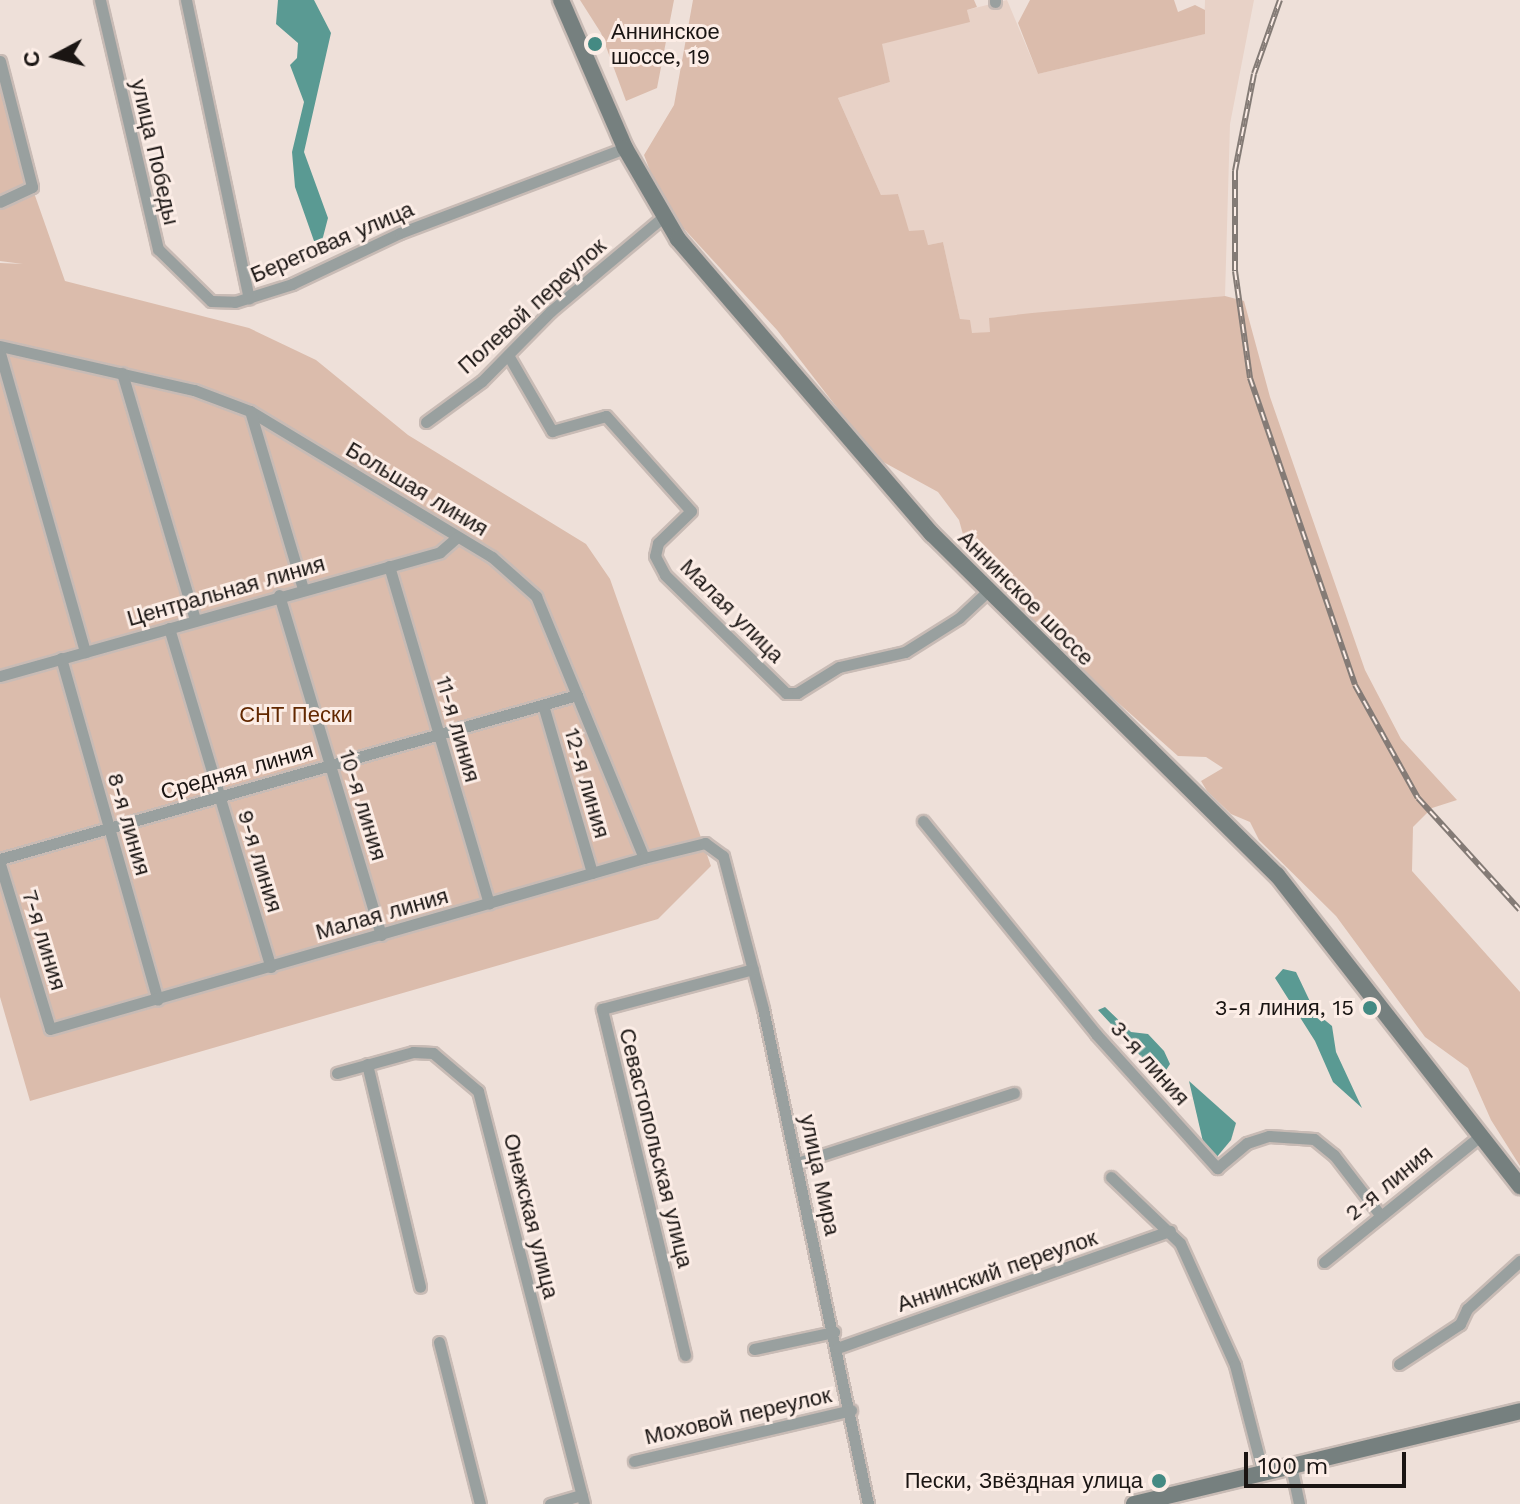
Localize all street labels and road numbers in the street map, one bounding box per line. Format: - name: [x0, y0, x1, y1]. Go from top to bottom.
- street label: улица Победы: [125, 77, 185, 227]
- street label: Береговая улица: [247, 196, 417, 288]
- street label: Полевой переулок: [453, 233, 611, 379]
- street label: Большая линия: [341, 436, 493, 542]
- street label: Аннинское шоссе: [953, 525, 1099, 671]
- street label: Центральная линия: [124, 550, 328, 632]
- street label: Малая улица: [675, 554, 789, 668]
- street label: 11-я линия: [430, 673, 486, 785]
- street label: 12-я линия: [559, 725, 615, 841]
- street label: Средняя линия: [158, 737, 316, 805]
- street label: 10-я линия: [334, 746, 392, 864]
- street label: 8-я линия: [102, 770, 156, 878]
- street label: 9-я линия: [232, 807, 288, 915]
- street label: Малая линия: [313, 882, 451, 946]
- street label: 7-я линия: [16, 887, 72, 993]
- street label: 3-я линия: [1105, 1015, 1195, 1111]
- street label: Севастопольская улица: [613, 1025, 699, 1271]
- street label: улица Мира: [794, 1112, 846, 1238]
- street label: Онежская улица: [498, 1131, 564, 1301]
- street label: 2-я линия: [1340, 1140, 1438, 1226]
- street label: Аннинский переулок: [893, 1224, 1101, 1318]
- street label: Моховой переулок: [642, 1382, 834, 1450]

